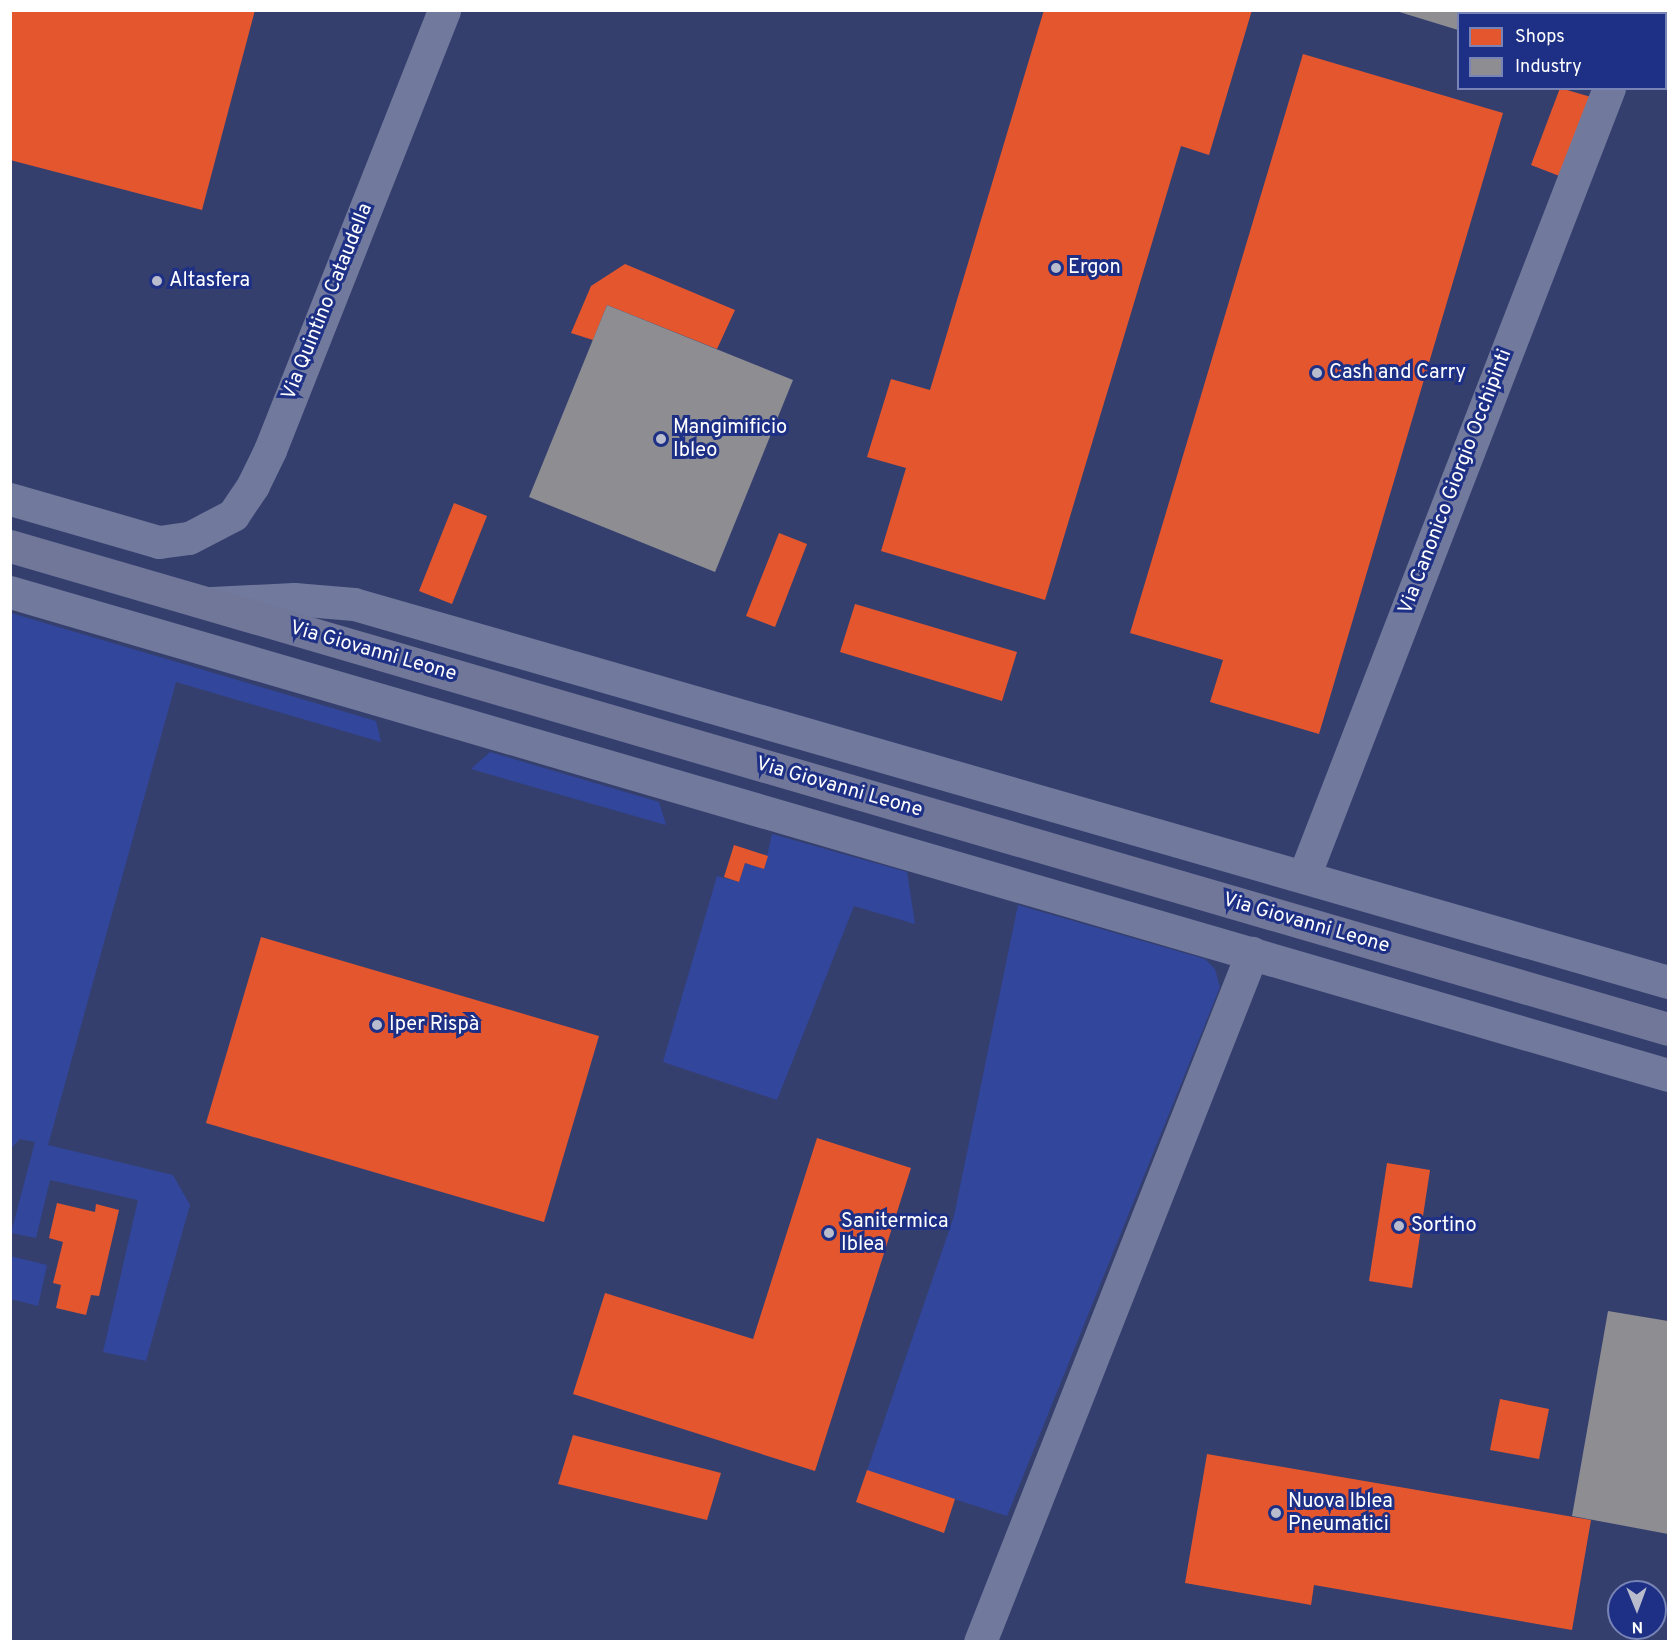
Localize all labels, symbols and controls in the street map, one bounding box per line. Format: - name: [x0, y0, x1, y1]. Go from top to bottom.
- legend: [1457, 12, 1667, 90]
- text: Shops: [1515, 26, 1565, 49]
- text: Industry: [1515, 56, 1582, 79]
- street label: Via Quintino Cataudella: [278, 200, 378, 404]
- place label: Ergon: [1068, 256, 1121, 280]
- marker: Ergon: [1049, 261, 1063, 275]
- place label: Altasfera: [169, 269, 250, 293]
- marker: Altasfera: [150, 274, 164, 288]
- street label: Via Canonico Giorgio Occhipinti: [1394, 346, 1518, 618]
- place label: Cash and Carry: [1329, 361, 1466, 385]
- marker: Cash and Carry: [1310, 366, 1324, 380]
- place label: Mangimificio Ibleo: [673, 416, 787, 463]
- marker: Mangimificio Ibleo: [654, 432, 668, 446]
- street label: Via Giovanni Leone: [287, 617, 459, 687]
- street label: Via Giovanni Leone: [753, 753, 925, 823]
- street label: Via Giovanni Leone: [1220, 889, 1392, 959]
- place label: Iper Rispà: [389, 1013, 479, 1037]
- marker: Iper Rispà: [370, 1018, 384, 1032]
- place label: Sanitermica Iblea: [841, 1210, 948, 1257]
- place label: Sortino: [1411, 1214, 1477, 1238]
- marker: Sortino: [1392, 1219, 1406, 1233]
- marker: Sanitermica Iblea: [822, 1226, 836, 1240]
- place label: Nuova Iblea Pneumatici: [1288, 1490, 1393, 1537]
- marker: Nuova Iblea Pneumatici: [1269, 1506, 1283, 1520]
- north arrow: [1607, 1580, 1667, 1640]
- text: N: [1631, 1616, 1643, 1636]

